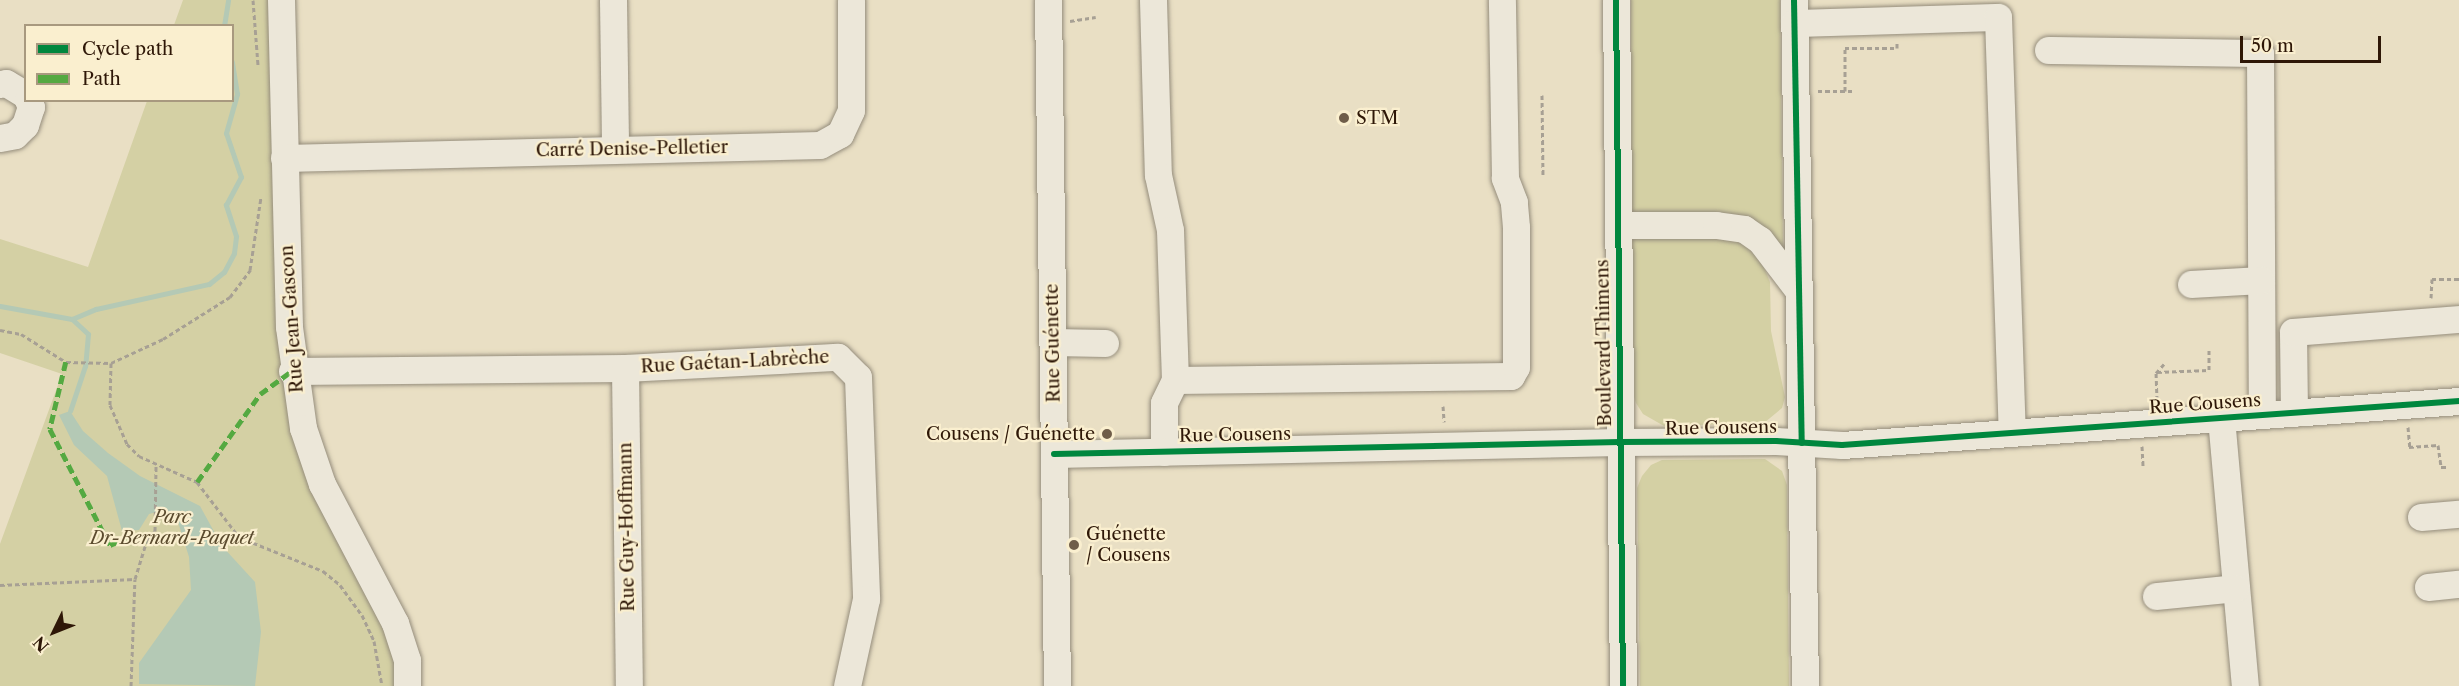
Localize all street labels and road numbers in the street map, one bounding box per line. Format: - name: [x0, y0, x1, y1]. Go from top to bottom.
- street label: Carré Denise-Pelletier: [536, 137, 728, 161]
- street label: Rue Jean-Gascon: [276, 244, 308, 394]
- street label: Boulevard Thimens: [1592, 259, 1616, 427]
- street label: Rue Guénette: [1041, 283, 1065, 403]
- street label: Rue Gaétan-Labrèche: [640, 346, 830, 378]
- street label: Rue Cousens: [2148, 389, 2262, 419]
- street label: Rue Cousens: [1665, 416, 1777, 440]
- street label: Rue Cousens: [1179, 423, 1291, 447]
- street label: Rue Guy-Hoffmann: [615, 442, 639, 612]

